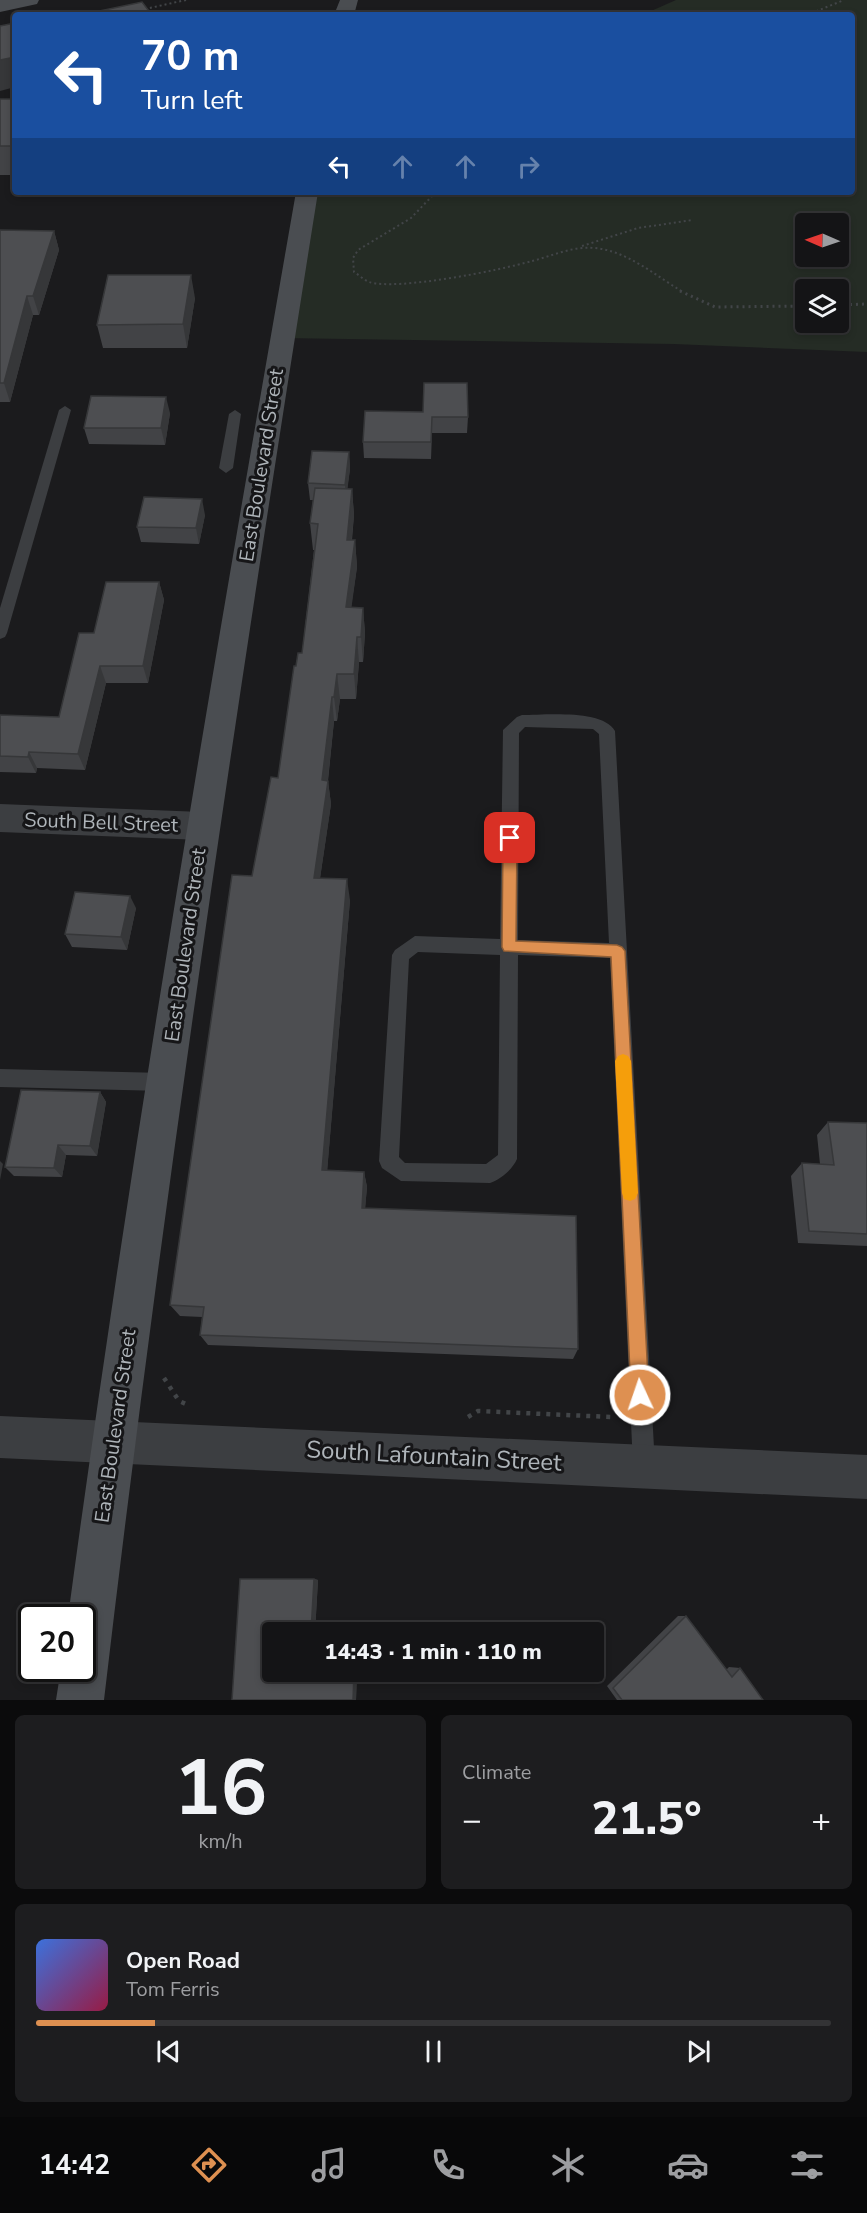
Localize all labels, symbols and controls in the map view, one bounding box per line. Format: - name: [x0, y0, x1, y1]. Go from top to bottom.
- text: 70 m: [141, 28, 240, 85]
- icon: left: [42, 36, 120, 114]
- text: Turn left: [141, 82, 242, 119]
- icon: left: [323, 150, 356, 183]
- icon: ahead: [386, 150, 419, 183]
- icon: ahead: [449, 150, 482, 183]
- icon: right: [512, 150, 545, 183]
- north arrow: [795, 213, 849, 267]
- map controls: [795, 213, 849, 333]
- button: layers: [795, 279, 849, 333]
- street label: East Boulevard Street: [233, 366, 290, 564]
- street label: South Bell Street: [24, 806, 179, 839]
- pin: [484, 812, 535, 863]
- icon: arrive: [493, 821, 526, 854]
- street label: East Boulevard Street: [159, 846, 213, 1044]
- street label: East Boulevard Street: [89, 1327, 143, 1525]
- position arrow: [608, 1363, 672, 1427]
- street label: South Lafountain Street: [306, 1433, 563, 1479]
- speed limit sign: 20: [18, 1604, 96, 1682]
- text: 14:43 · 1 min · 110 m: [324, 1637, 542, 1667]
- text: 16: [174, 1735, 267, 1842]
- text: Climate: [462, 1759, 531, 1786]
- text: 21.5°: [592, 1789, 701, 1850]
- text: −: [462, 1798, 482, 1843]
- text: +: [811, 1798, 831, 1843]
- text: km/h: [198, 1828, 243, 1855]
- text: Open Road: [126, 1946, 240, 1976]
- text: Tom Ferris: [126, 1976, 220, 2003]
- icon: previous: [152, 2035, 185, 2068]
- icon: pause: [417, 2035, 450, 2068]
- icon: next: [682, 2035, 715, 2068]
- icon: directions: [188, 2144, 230, 2186]
- icon: music: [308, 2144, 350, 2186]
- icon: phone: [427, 2144, 469, 2186]
- icon: climate: [547, 2144, 589, 2186]
- icon: car: [667, 2144, 709, 2186]
- icon: filters: [786, 2144, 828, 2186]
- text: 14:42: [39, 2147, 110, 2184]

